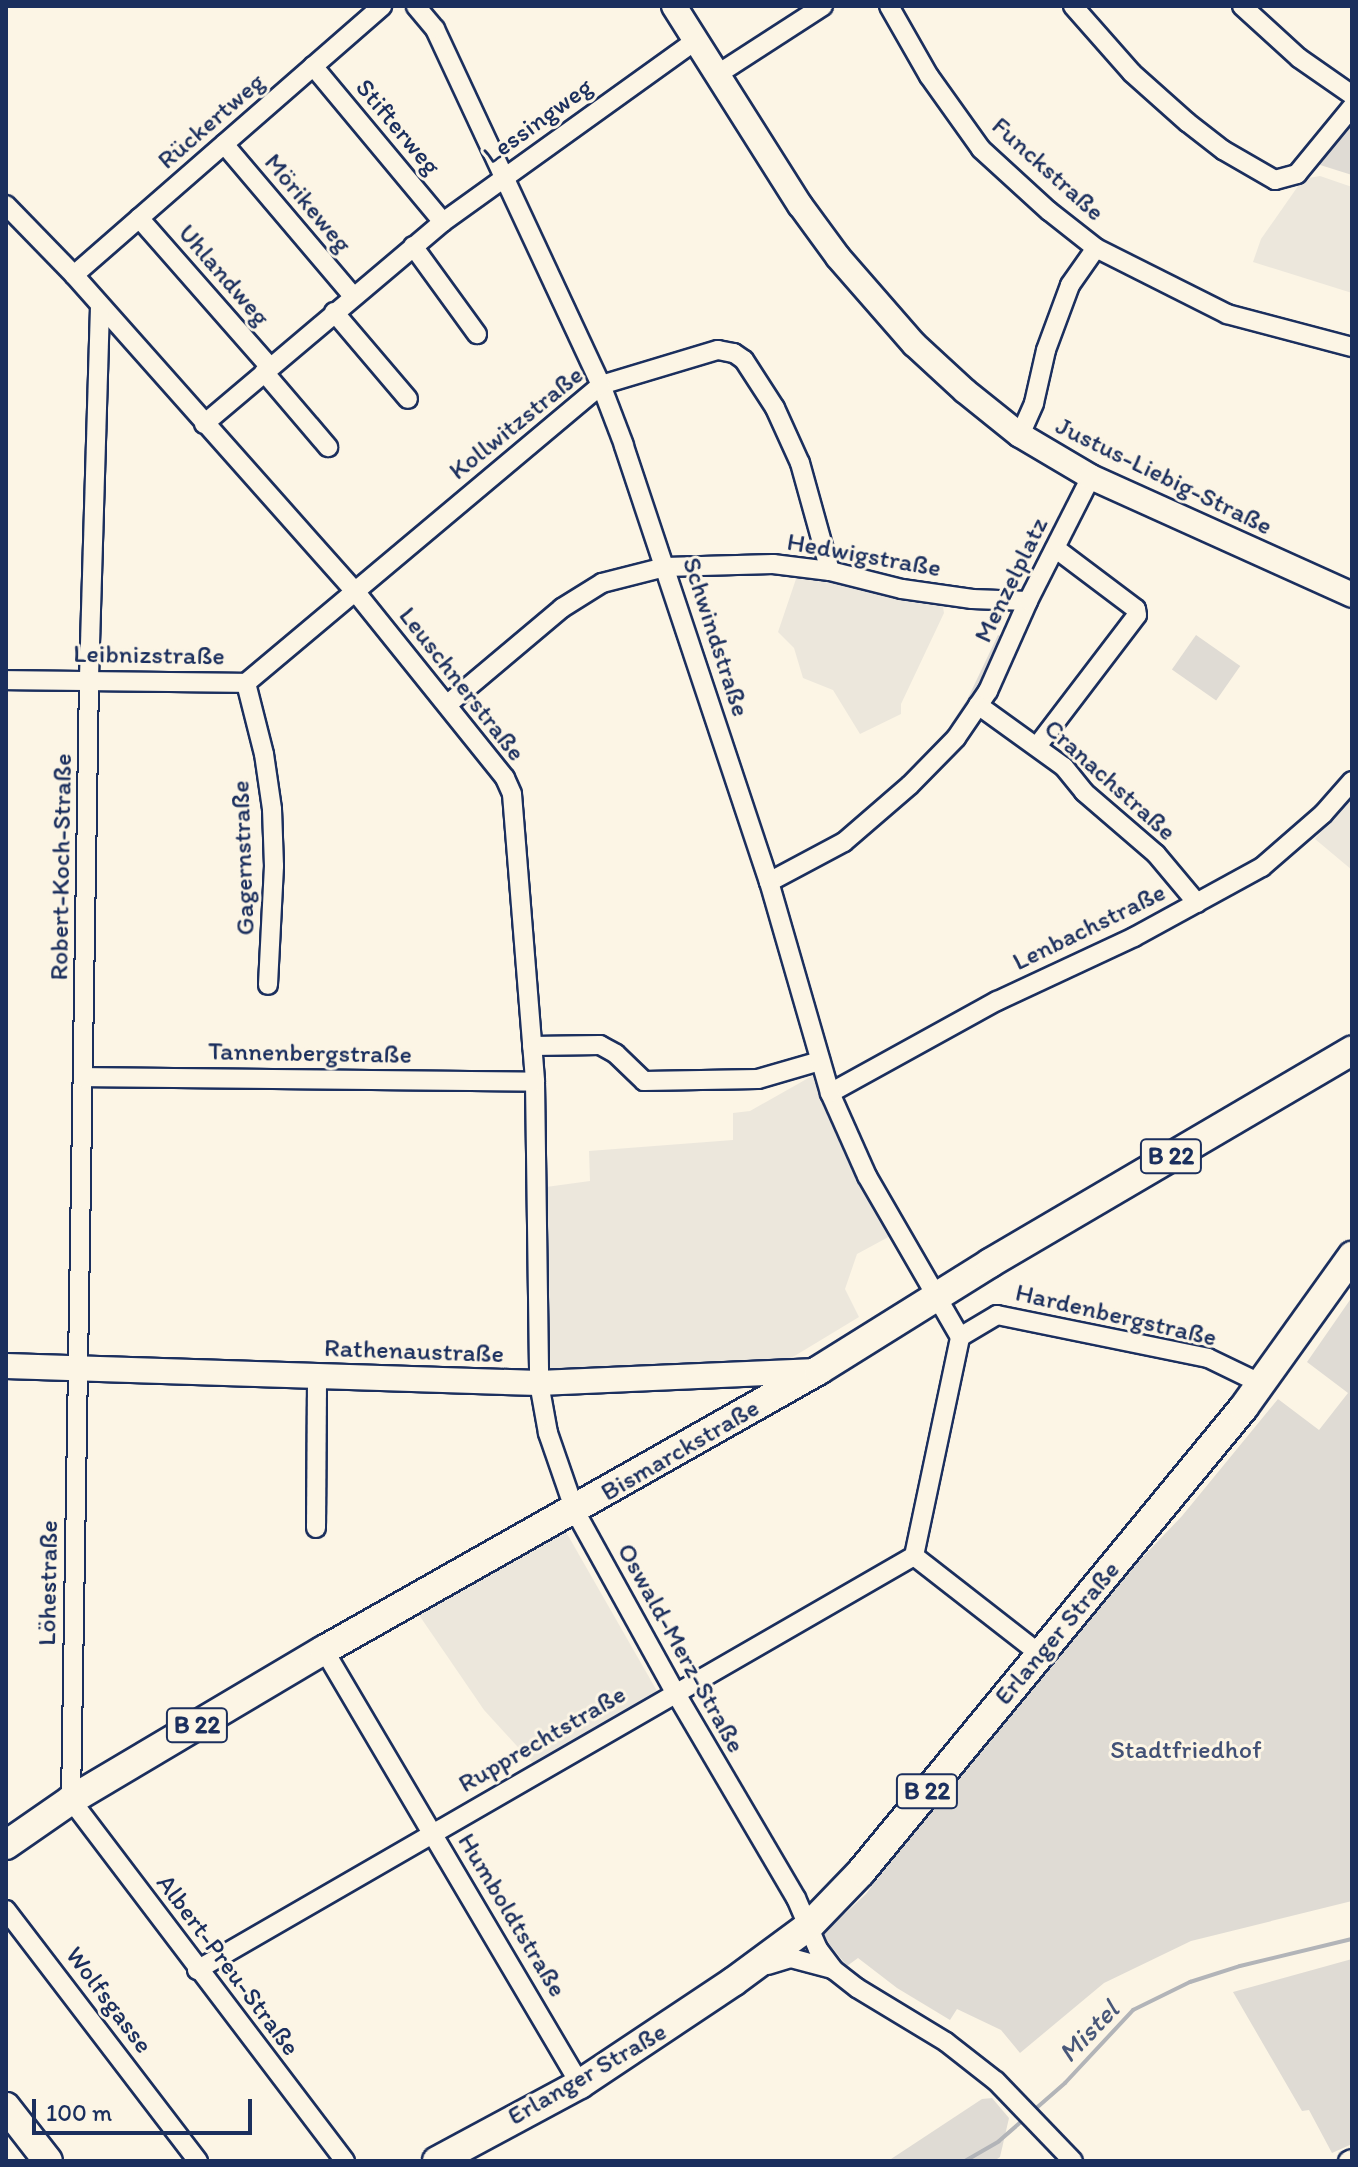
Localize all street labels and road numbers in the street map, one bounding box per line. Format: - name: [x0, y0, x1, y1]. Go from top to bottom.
- street label: Rückertweg: [151, 66, 271, 176]
- street label: Lessingweg: [477, 71, 599, 171]
- street label: Stifterweg: [349, 73, 447, 181]
- street label: Funckstraße: [985, 110, 1111, 228]
- street label: Mörikeweg: [258, 147, 358, 259]
- street label: Uhlandweg: [171, 218, 277, 332]
- street label: Kollwitzstraße: [443, 359, 589, 487]
- street label: Justus-Liebig-Straße: [1051, 410, 1277, 542]
- street label: Menzelplatz: [967, 512, 1055, 648]
- street label: Hedwigstraße: [785, 526, 943, 584]
- street label: Schwindstraße: [676, 553, 756, 721]
- street label: Leuschnerstraße: [392, 601, 532, 767]
- street label: Leibnizstraße: [73, 638, 225, 672]
- street label: Cranachstraße: [1038, 713, 1182, 847]
- street label: Robert-Koch-Straße: [43, 753, 79, 981]
- street label: Gagernstraße: [225, 780, 261, 936]
- street label: Lenbachstraße: [1007, 877, 1171, 977]
- street label: Tannenbergstraße: [208, 1036, 412, 1070]
- road number: B 22: [1139, 1136, 1203, 1176]
- street label: Hardenbergstraße: [1012, 1277, 1220, 1353]
- street label: Rathenaustraße: [323, 1332, 505, 1370]
- street label: Bismarckstraße: [595, 1392, 765, 1508]
- street label: Löhestraße: [31, 1520, 65, 1646]
- street label: Oswald-Merz-Straße: [610, 1538, 752, 1758]
- street label: Erlanger Straße: [988, 1555, 1126, 1711]
- street label: Rupprechtstraße: [453, 1678, 631, 1800]
- road number: B 22: [165, 1705, 229, 1745]
- road number: B 22: [895, 1771, 959, 1811]
- street label: Humboldtstraße: [451, 1827, 573, 2003]
- street label: Albert-Preu-Straße: [150, 1868, 306, 2062]
- street label: Wolfsgasse: [59, 1941, 159, 2059]
- street label: Erlanger Straße: [502, 2016, 672, 2132]

